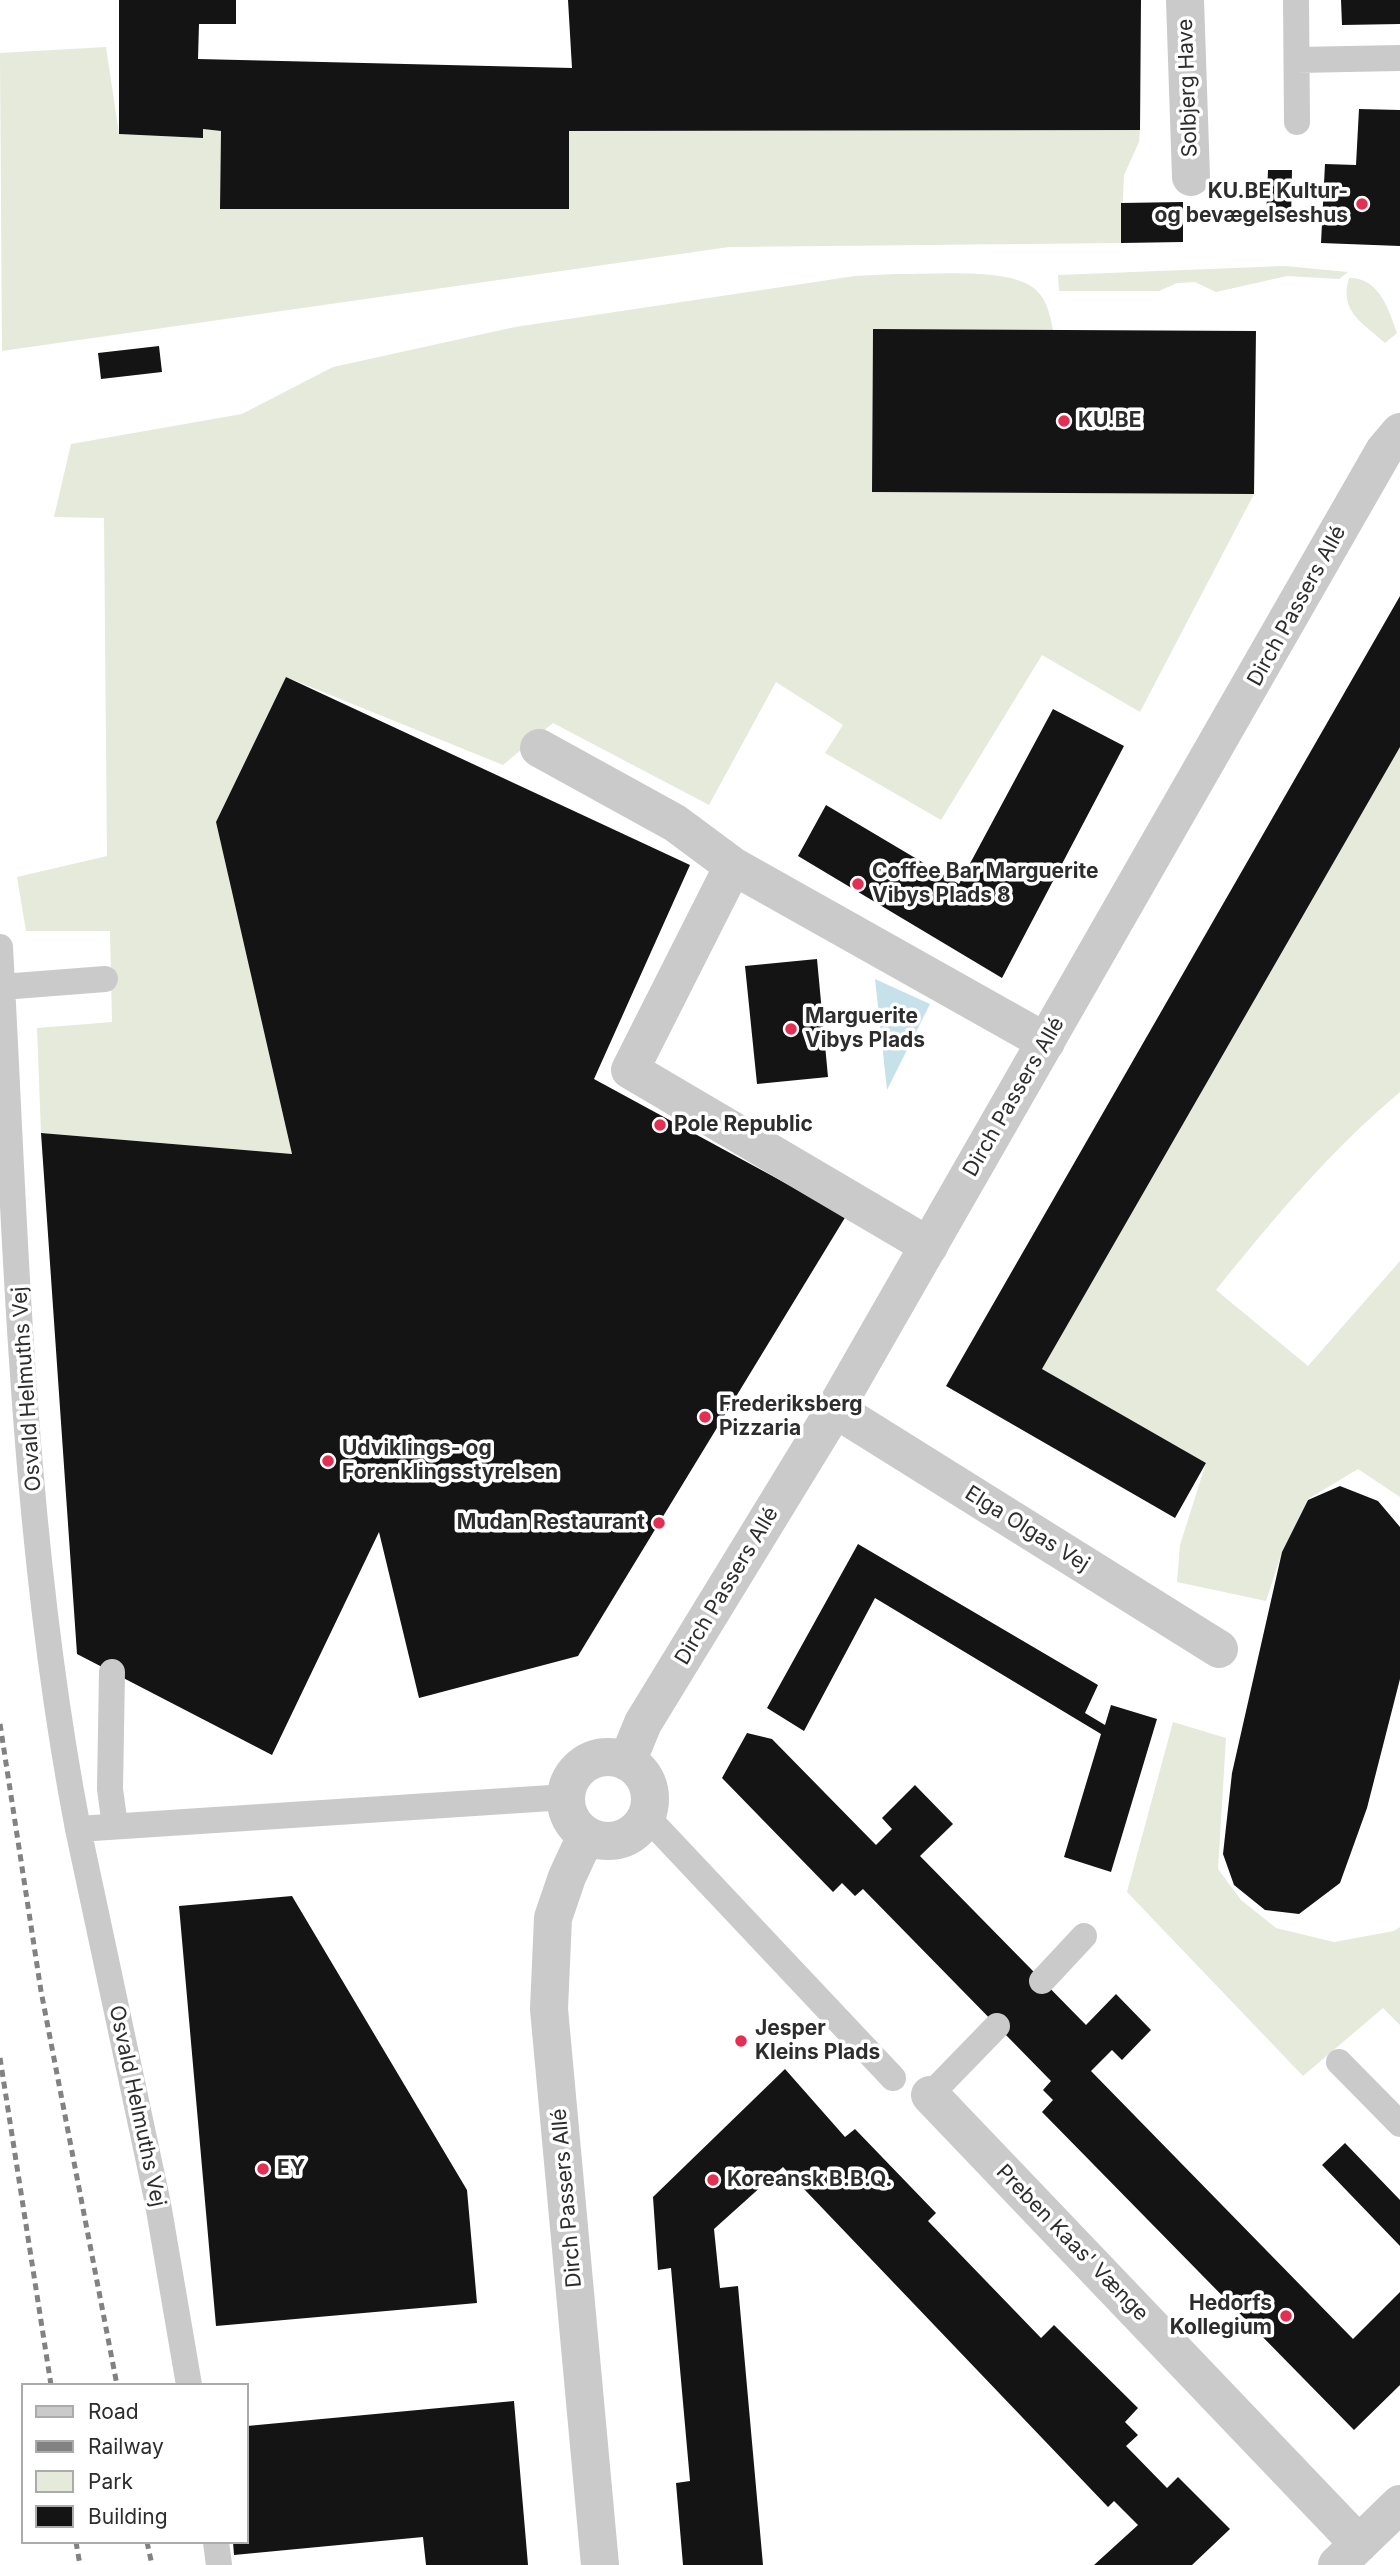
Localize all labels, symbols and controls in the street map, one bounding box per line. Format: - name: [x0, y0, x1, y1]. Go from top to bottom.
- street label: Solbjerg Have: [1173, 18, 1203, 158]
- place label: KU.BE Kultur- og bevægelseshus: [1155, 179, 1348, 229]
- marker: KU.BE Kultur- og bevægelseshus: [1354, 196, 1370, 212]
- place label: KU.BE: [1078, 408, 1141, 434]
- marker: KU.BE: [1056, 413, 1072, 429]
- street label: Dirch Passers Allé: [1242, 521, 1352, 691]
- place label: Coffee Bar Marguerite Vibys Plads 8: [872, 859, 1098, 909]
- marker: Coffee Bar Marguerite Vibys Plads 8: [850, 876, 866, 892]
- place label: Marguerite Vibys Plads: [805, 1004, 925, 1054]
- street label: Dirch Passers Allé: [958, 1013, 1070, 1181]
- marker: Marguerite Vibys Plads: [783, 1021, 799, 1037]
- place label: Pole Republic: [674, 1112, 813, 1138]
- marker: Pole Republic: [652, 1117, 668, 1133]
- street label: Osvald Helmuths Vej: [7, 1286, 47, 1492]
- place label: Frederiksberg Pizzaria: [719, 1392, 863, 1442]
- marker: Frederiksberg Pizzaria: [697, 1409, 713, 1425]
- place label: Udviklings- og Forenklingsstyrelsen: [342, 1436, 558, 1486]
- marker: Udviklings- og Forenklingsstyrelsen: [320, 1453, 336, 1469]
- street label: Elga Olgas Vej: [960, 1481, 1094, 1577]
- street label: Dirch Passers Allé: [670, 1503, 784, 1669]
- place label: Mudan Restaurant: [457, 1510, 645, 1536]
- marker: Mudan Restaurant: [651, 1515, 667, 1531]
- street label: Osvald Helmuths Vej: [103, 2003, 171, 2209]
- place label: Jesper Kleins Plads: [755, 2016, 880, 2066]
- marker: Jesper Kleins Plads: [733, 2033, 749, 2049]
- street label: Dirch Passers Allé: [547, 2107, 587, 2289]
- place label: EY: [277, 2156, 305, 2182]
- street label: Preben Kaas' Vænge: [991, 2159, 1153, 2327]
- marker: EY: [255, 2161, 271, 2177]
- place label: Koreansk B.B.Q.: [727, 2167, 892, 2193]
- marker: Koreansk B.B.Q.: [705, 2172, 721, 2188]
- place label: Hedorfs Kollegium: [1170, 2291, 1272, 2341]
- marker: Hedorfs Kollegium: [1278, 2308, 1294, 2324]
- legend: [21, 2383, 248, 2544]
- text: Road: [88, 2399, 139, 2424]
- text: Railway: [88, 2434, 164, 2459]
- text: Park: [88, 2469, 133, 2494]
- text: Building: [88, 2504, 168, 2529]

